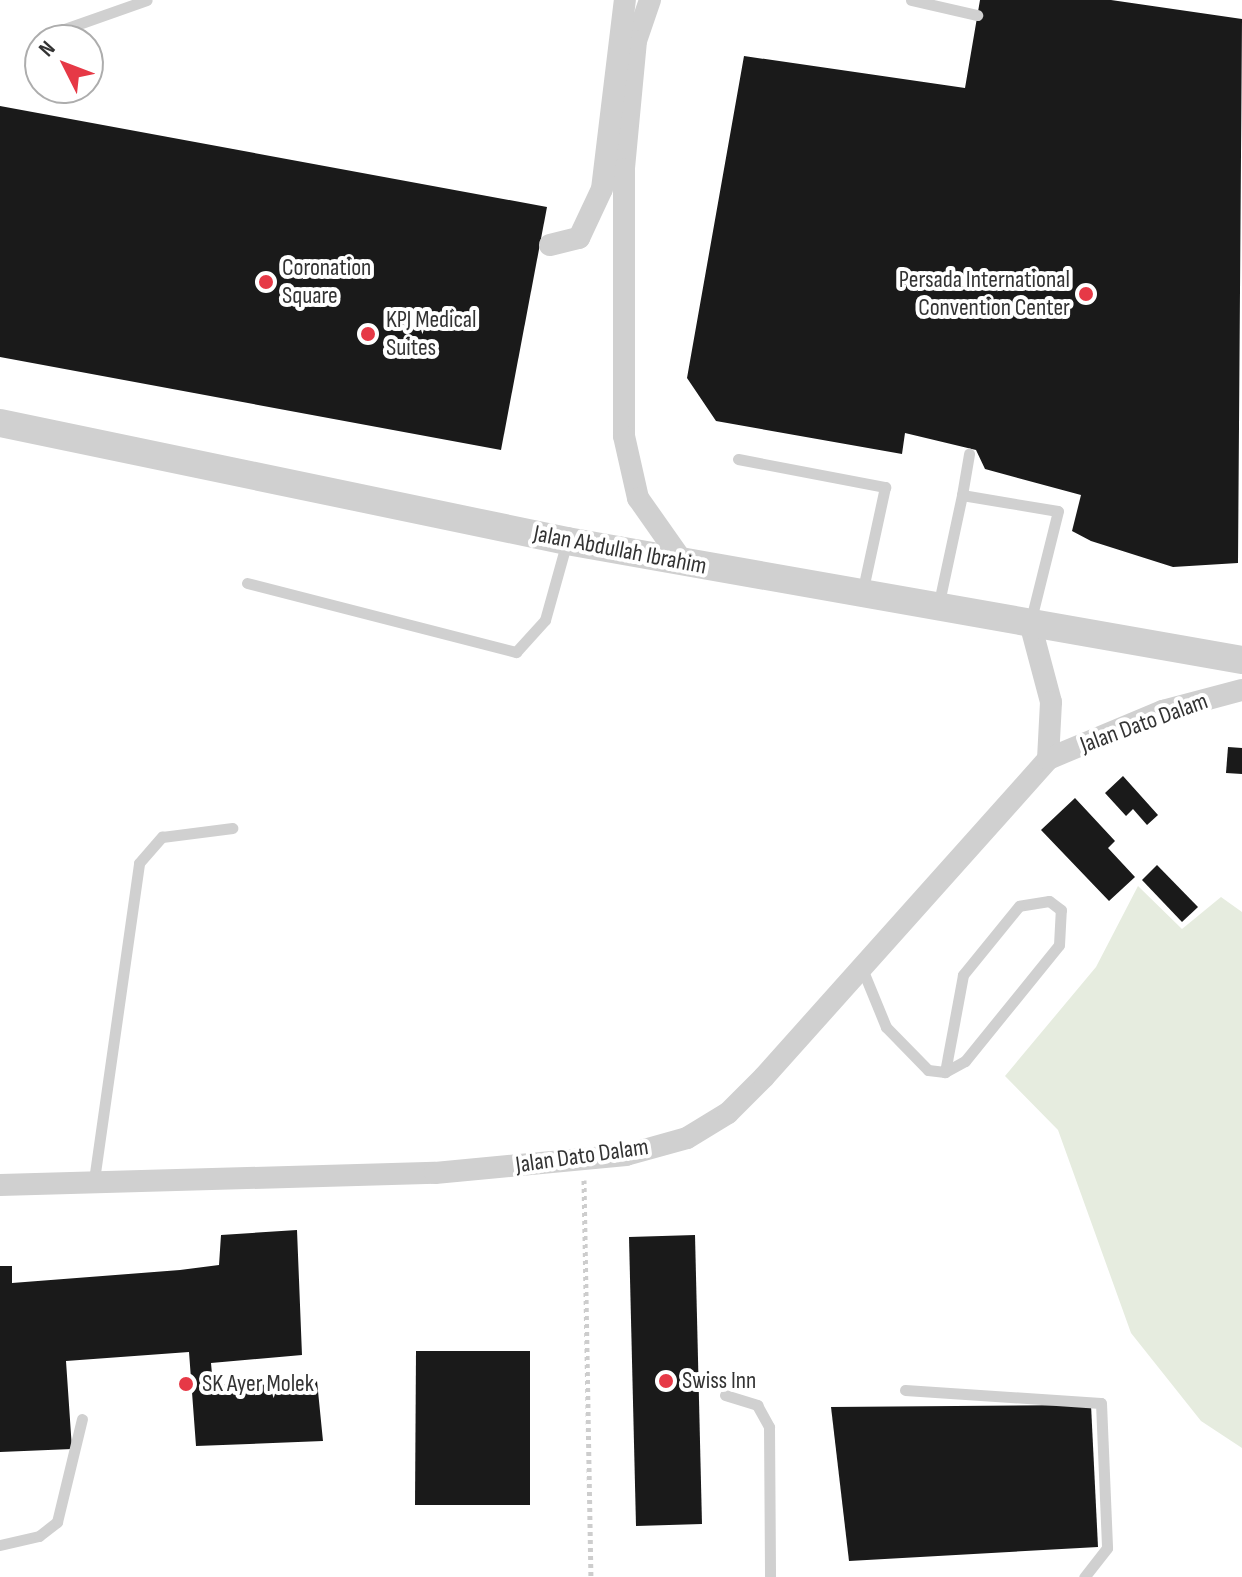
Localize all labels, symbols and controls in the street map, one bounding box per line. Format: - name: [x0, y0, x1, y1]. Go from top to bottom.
- north arrow: [24, 24, 104, 104]
- text: N: [33, 36, 61, 62]
- place label: Coronation Square: [282, 254, 371, 310]
- place label: Persada International Convention Center: [899, 266, 1070, 322]
- marker: Coronation Square: [257, 273, 275, 291]
- marker: Persada International Convention Center: [1077, 285, 1095, 303]
- place label: KPJ Medical Suites: [386, 306, 477, 362]
- marker: KPJ Medical Suites: [357, 323, 379, 345]
- street label: Jalan Abdullah Ibrahim: [531, 519, 709, 581]
- street label: Jalan Dato Dalam: [1076, 687, 1212, 759]
- street label: Jalan Dato Dalam: [514, 1132, 650, 1180]
- place label: Swiss Inn: [682, 1367, 756, 1395]
- place label: SK Ayer Molek: [202, 1370, 314, 1398]
- marker: Swiss Inn: [657, 1372, 675, 1390]
- marker: SK Ayer Molek: [177, 1375, 195, 1393]

